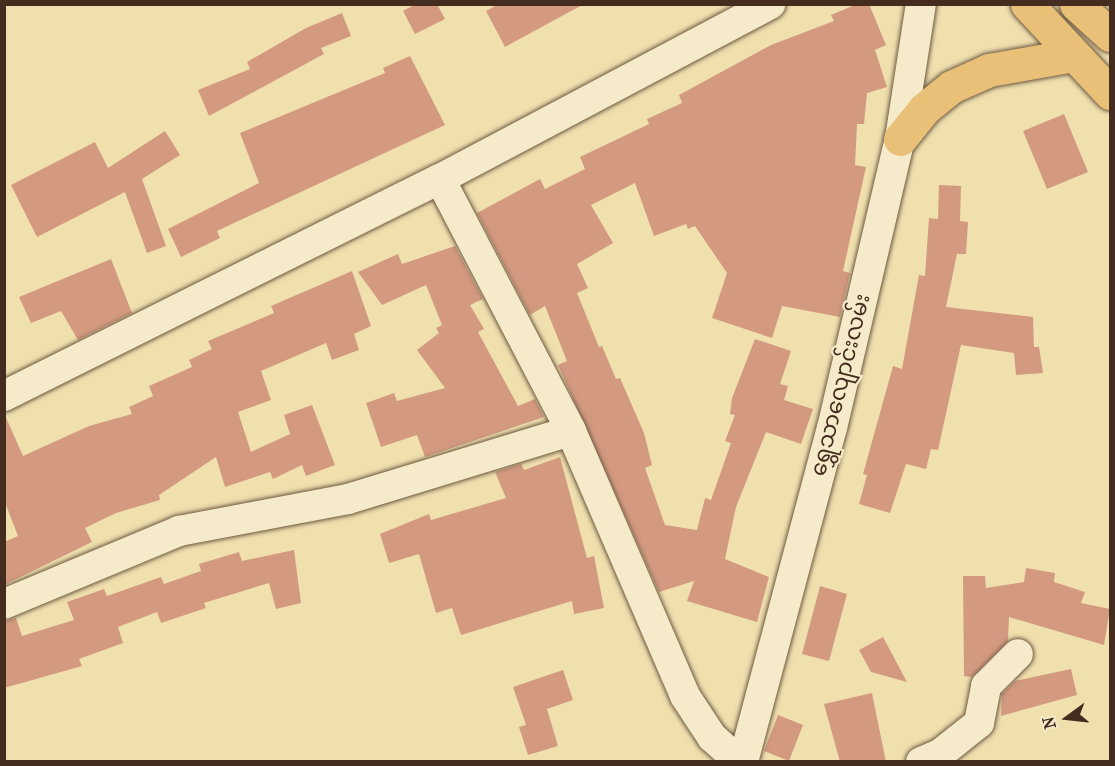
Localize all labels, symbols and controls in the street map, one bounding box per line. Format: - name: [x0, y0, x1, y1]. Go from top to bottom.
- street label: ရွှေသာလျောင်းလမ်း: [806, 291, 876, 479]
- north arrow: [1037, 688, 1097, 748]
- text: N: [1038, 714, 1060, 731]

